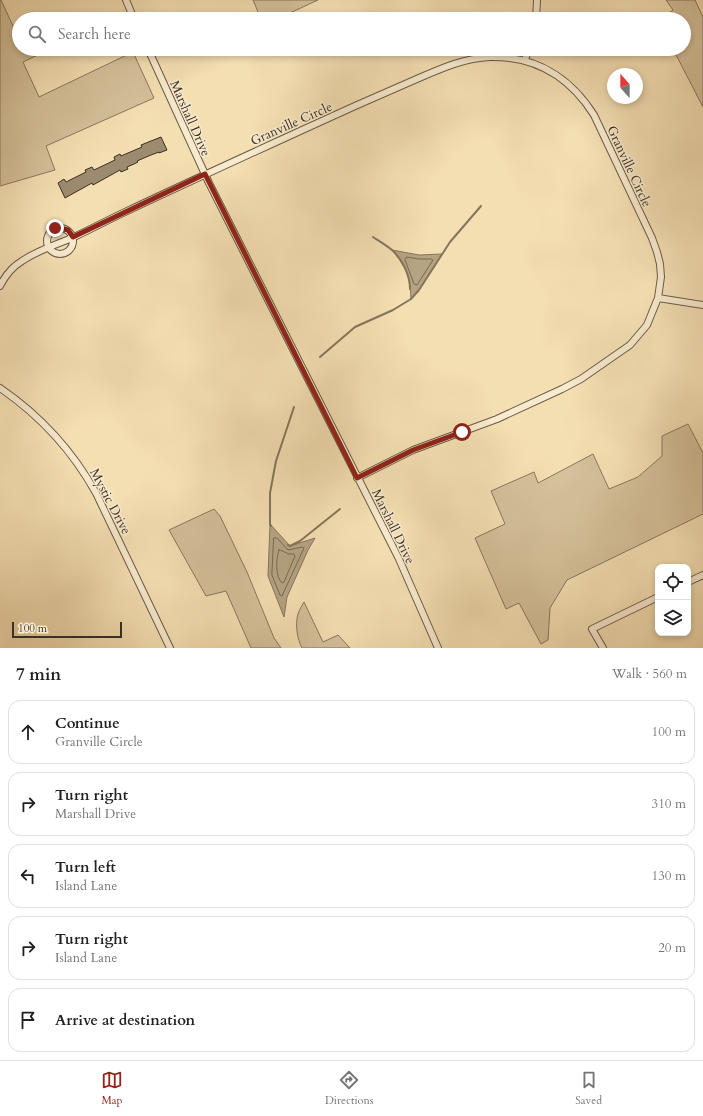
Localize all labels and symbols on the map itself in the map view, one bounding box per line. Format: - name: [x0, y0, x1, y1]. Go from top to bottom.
- north arrow: [607, 68, 643, 104]
- street label: Marshall Drive: [165, 78, 215, 159]
- street label: Granville Circle: [248, 98, 335, 150]
- street label: Granville Circle: [602, 123, 656, 210]
- route end: [46, 219, 64, 237]
- route start: [453, 423, 471, 441]
- street label: Mystic Drive: [85, 465, 135, 538]
- street label: Marshall Drive: [367, 486, 419, 567]
- scale bar: [12, 620, 122, 639]

